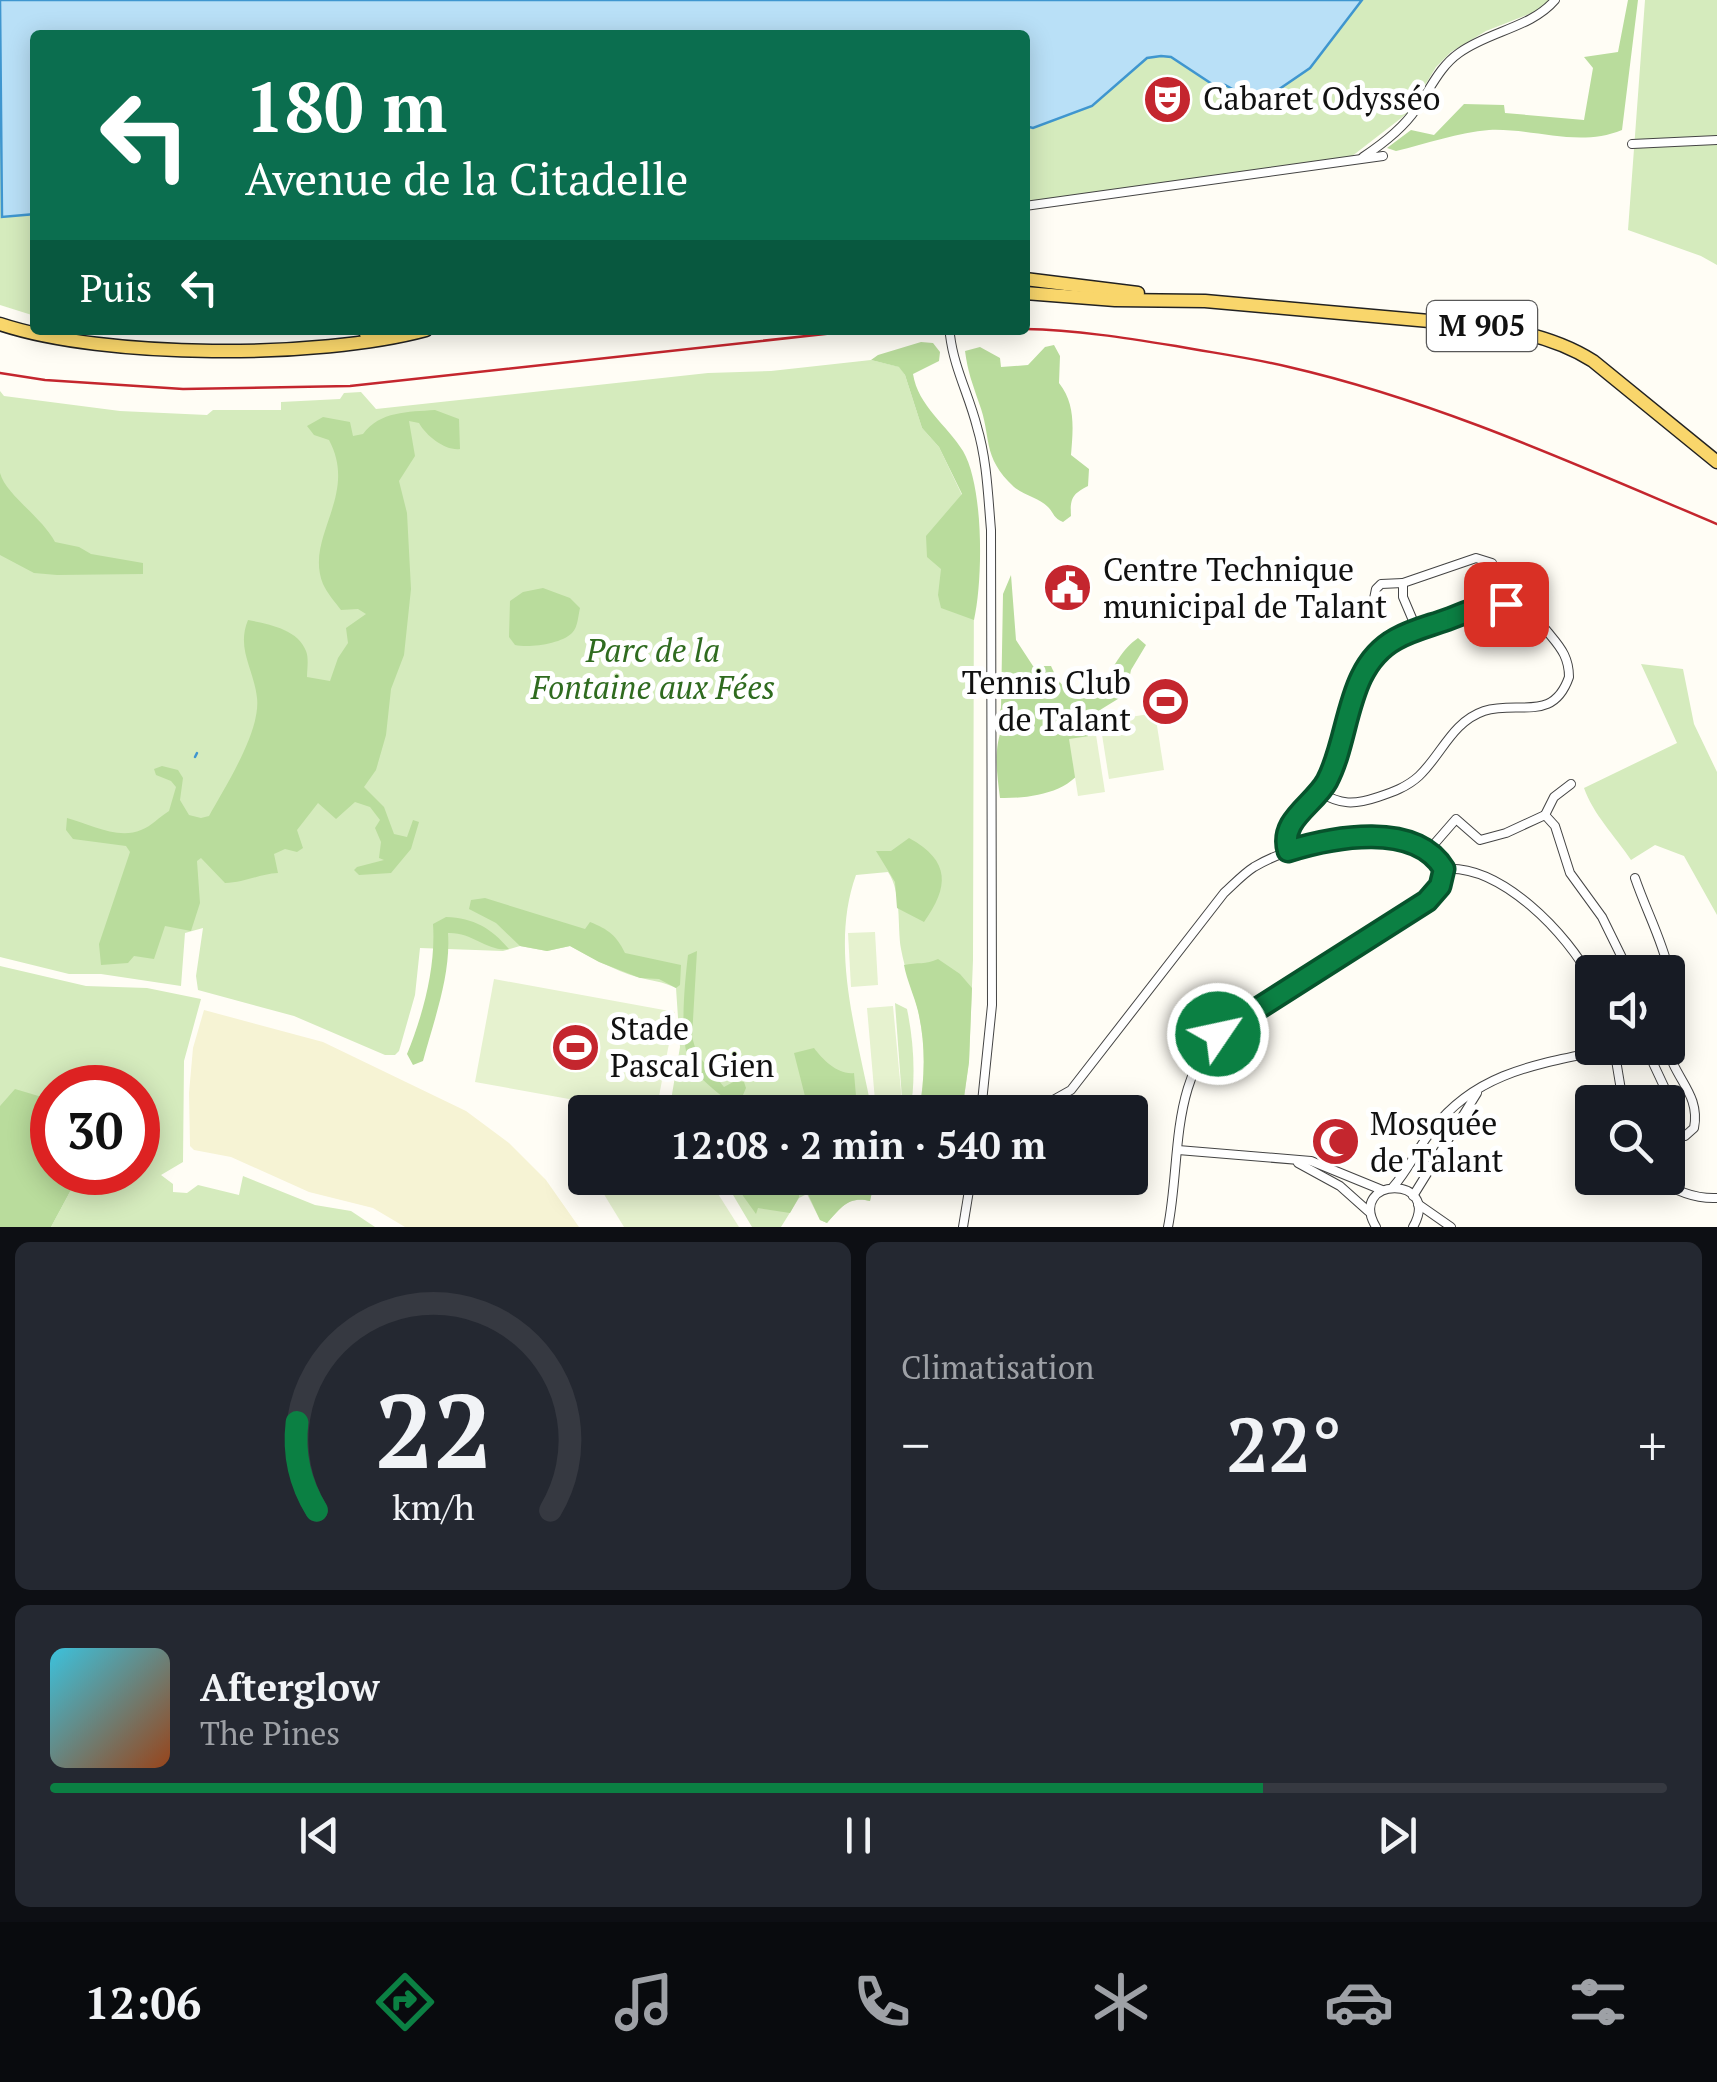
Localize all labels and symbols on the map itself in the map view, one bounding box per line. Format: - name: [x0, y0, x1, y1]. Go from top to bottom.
- theatre icon: Cabaret Odysséo: [1142, 73, 1194, 125]
- place label: Cabaret Odysséo: [1203, 77, 1441, 119]
- road number: M 905: [1427, 301, 1537, 351]
- place label: Centre Technique municipal de Talant: [1103, 548, 1387, 627]
- public building icon: Centre Technique municipal de Talant: [1042, 562, 1094, 614]
- pin: [1464, 562, 1549, 647]
- park label: Parc de la Fontaine aux Fées: [530, 629, 775, 708]
- place label: Tennis Club de Talant: [962, 661, 1131, 740]
- sports icon: Tennis Club de Talant: [1140, 675, 1192, 727]
- position arrow: [1166, 982, 1270, 1086]
- place label: Stade Pascal Gien: [610, 1007, 774, 1086]
- sports icon: Stade Pascal Gien: [549, 1021, 601, 1073]
- speed limit sign: 30: [30, 1065, 160, 1195]
- place label: Mosquée de Talant: [1370, 1102, 1503, 1181]
- mosque icon: Mosquée de Talant: [1309, 1116, 1361, 1168]

